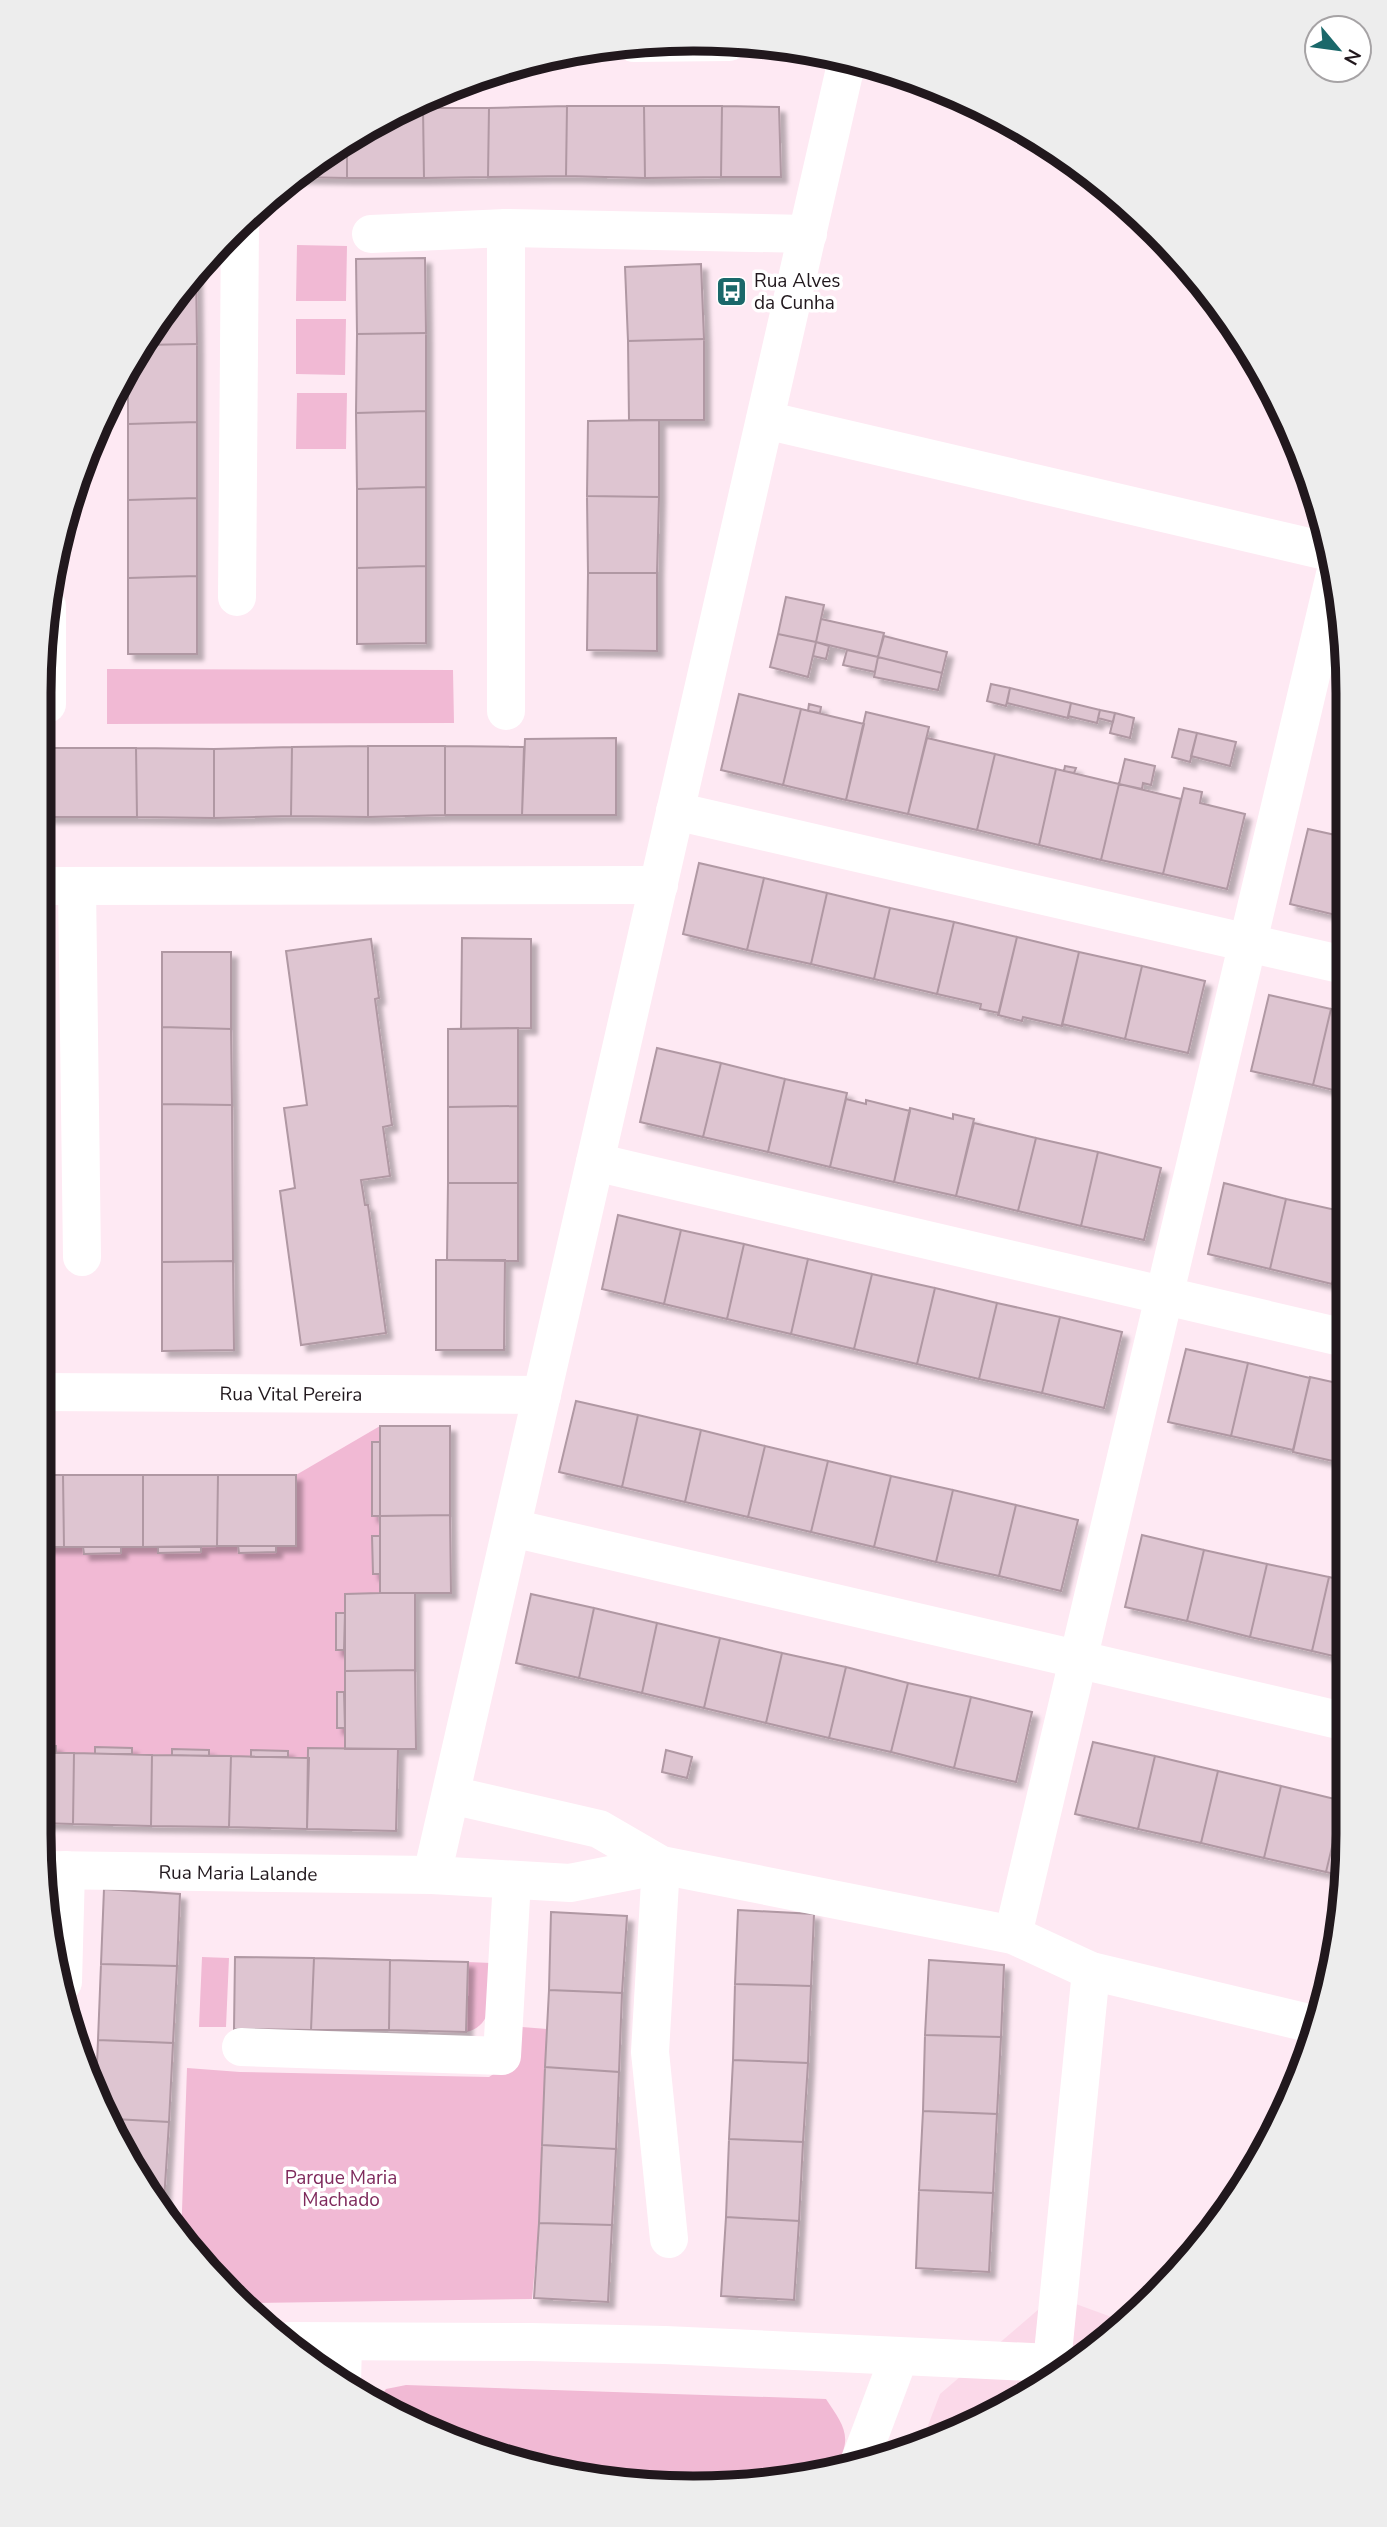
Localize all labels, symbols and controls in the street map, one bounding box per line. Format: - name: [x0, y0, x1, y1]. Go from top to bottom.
- north arrow: [1303, 14, 1373, 84]
- text: N: [1337, 44, 1367, 69]
- place label: Rua Alves da Cunha: [754, 268, 840, 316]
- bus stop icon: Rua Alves da Cunha: [714, 274, 748, 308]
- street label: Rua Vital Pereira: [219, 1381, 362, 1408]
- street label: Rua Maria Lalande: [158, 1859, 318, 1888]
- park label: Parque Maria Machado: [285, 2165, 397, 2213]

